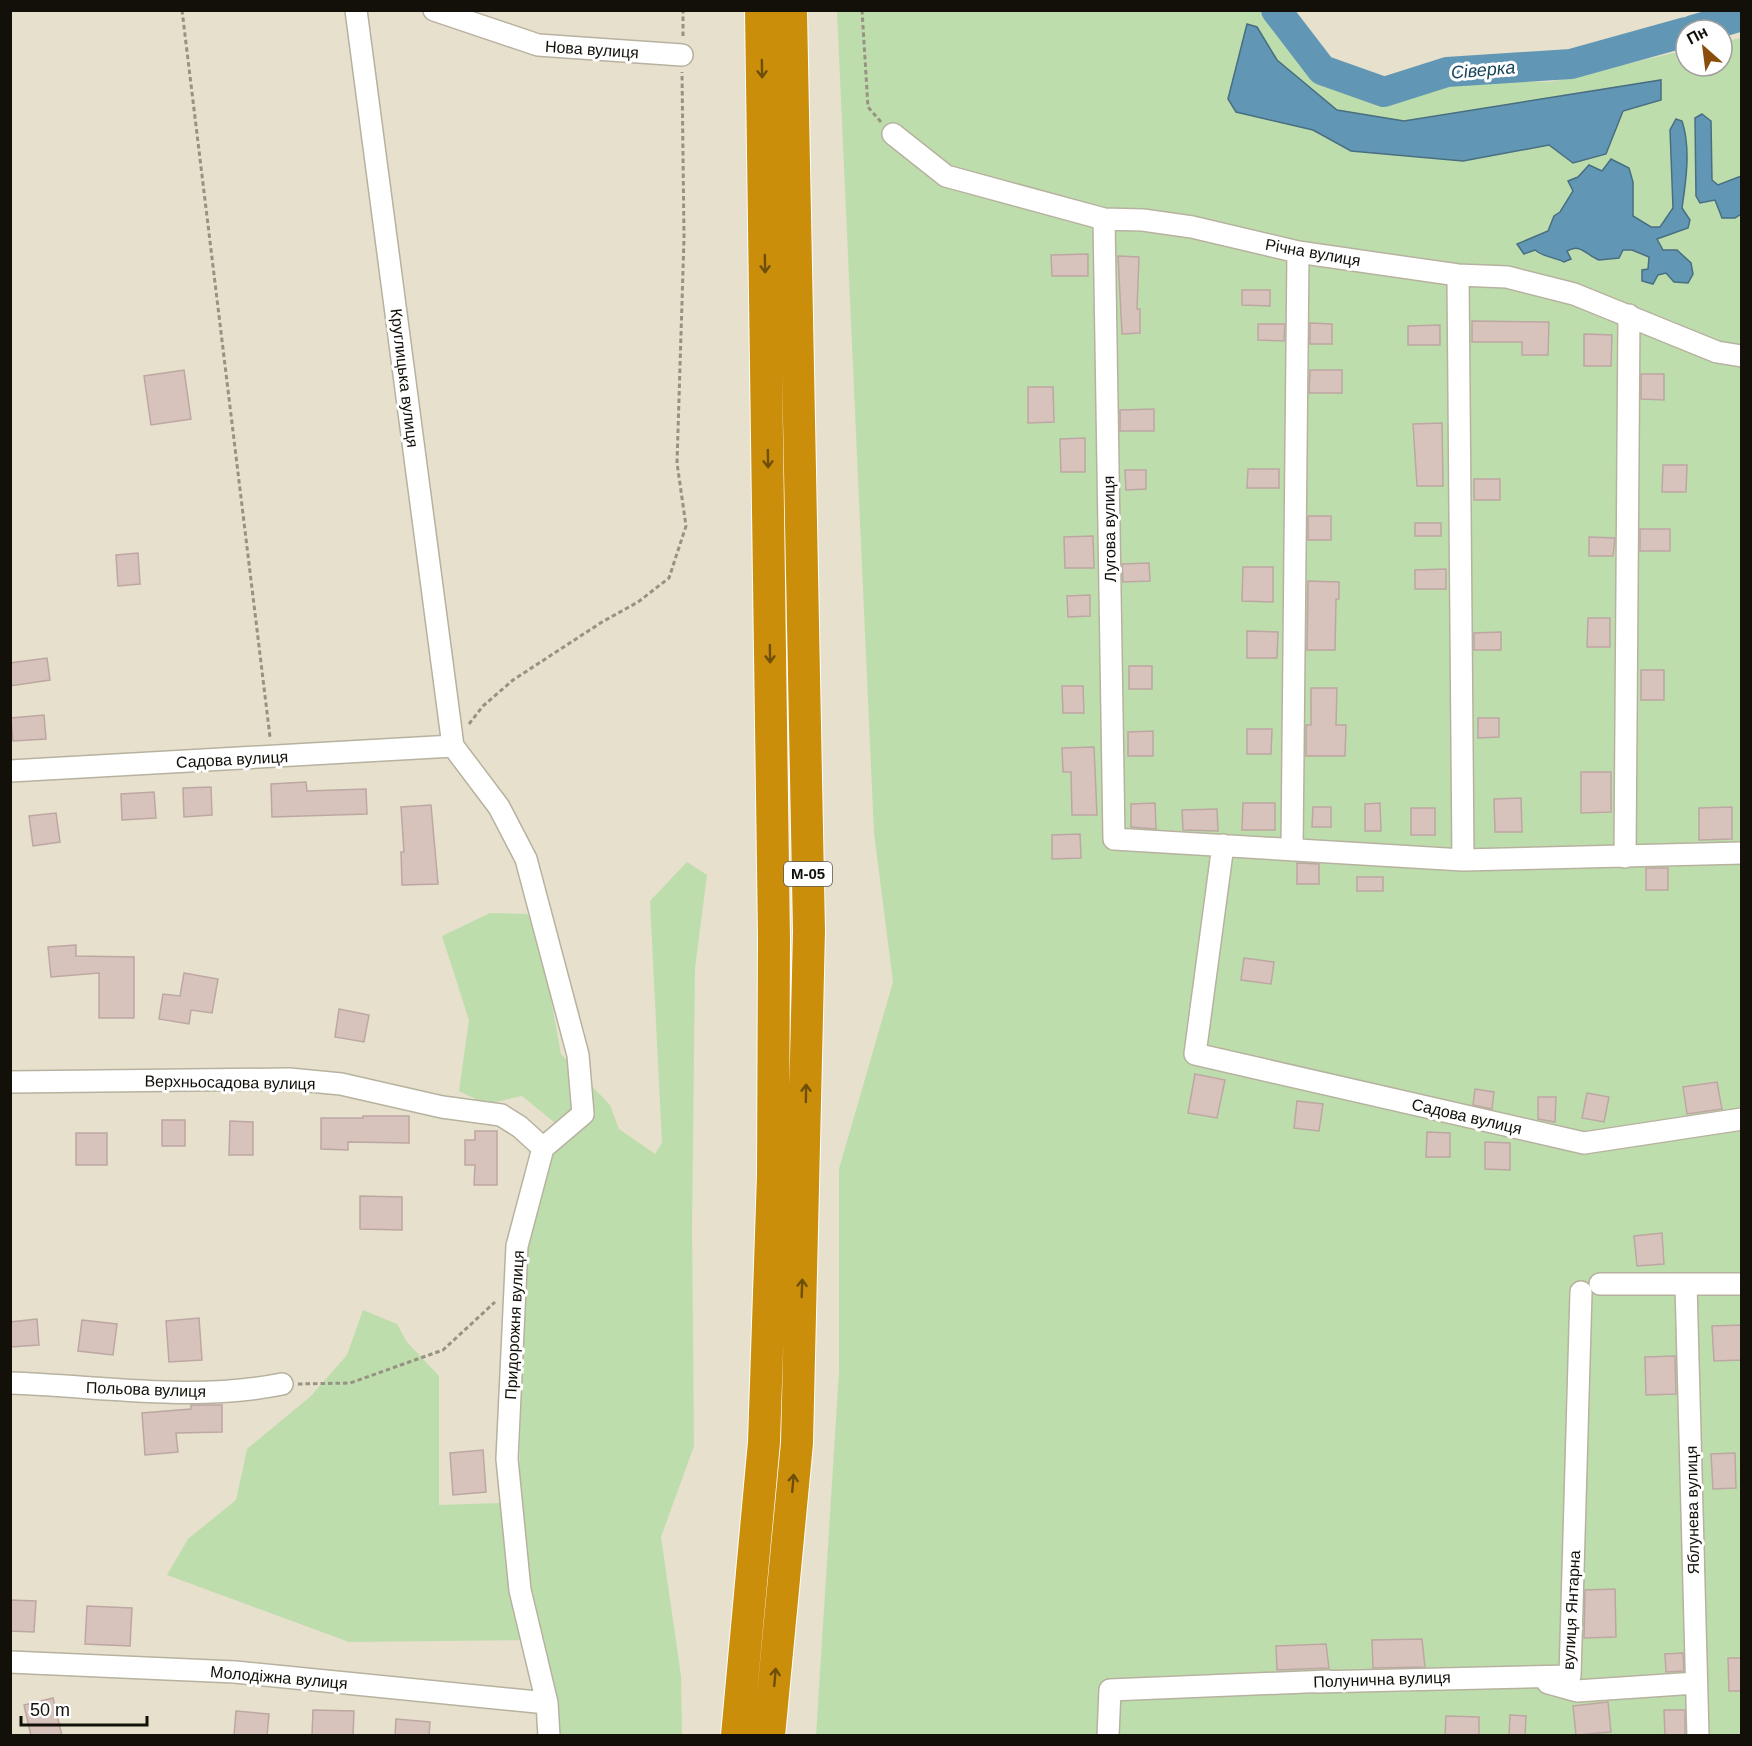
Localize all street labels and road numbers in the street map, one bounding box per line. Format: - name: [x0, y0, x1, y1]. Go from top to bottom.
- street label: Нова вулиця: [544, 38, 639, 61]
- street label: Річна вулиця: [1264, 236, 1362, 269]
- street label: Круглицька вулиця: [388, 308, 421, 449]
- street label: Лугова вулиця: [1100, 476, 1119, 582]
- street label: Садова вулиця: [175, 748, 289, 771]
- road number: М-05: [784, 862, 832, 886]
- street label: Верхньосадова вулиця: [144, 1073, 316, 1092]
- street label: Садова вулиця: [1410, 1096, 1524, 1137]
- street label: Придорожня вулиця: [502, 1250, 527, 1400]
- street label: Польова вулиця: [86, 1379, 206, 1400]
- street label: Яблунева вулиця: [1683, 1446, 1702, 1574]
- street label: вулиця Янтарна: [1560, 1550, 1583, 1670]
- street label: Молодіжна вулиця: [210, 1663, 348, 1692]
- street label: Полунична вулиця: [1313, 1669, 1451, 1690]

